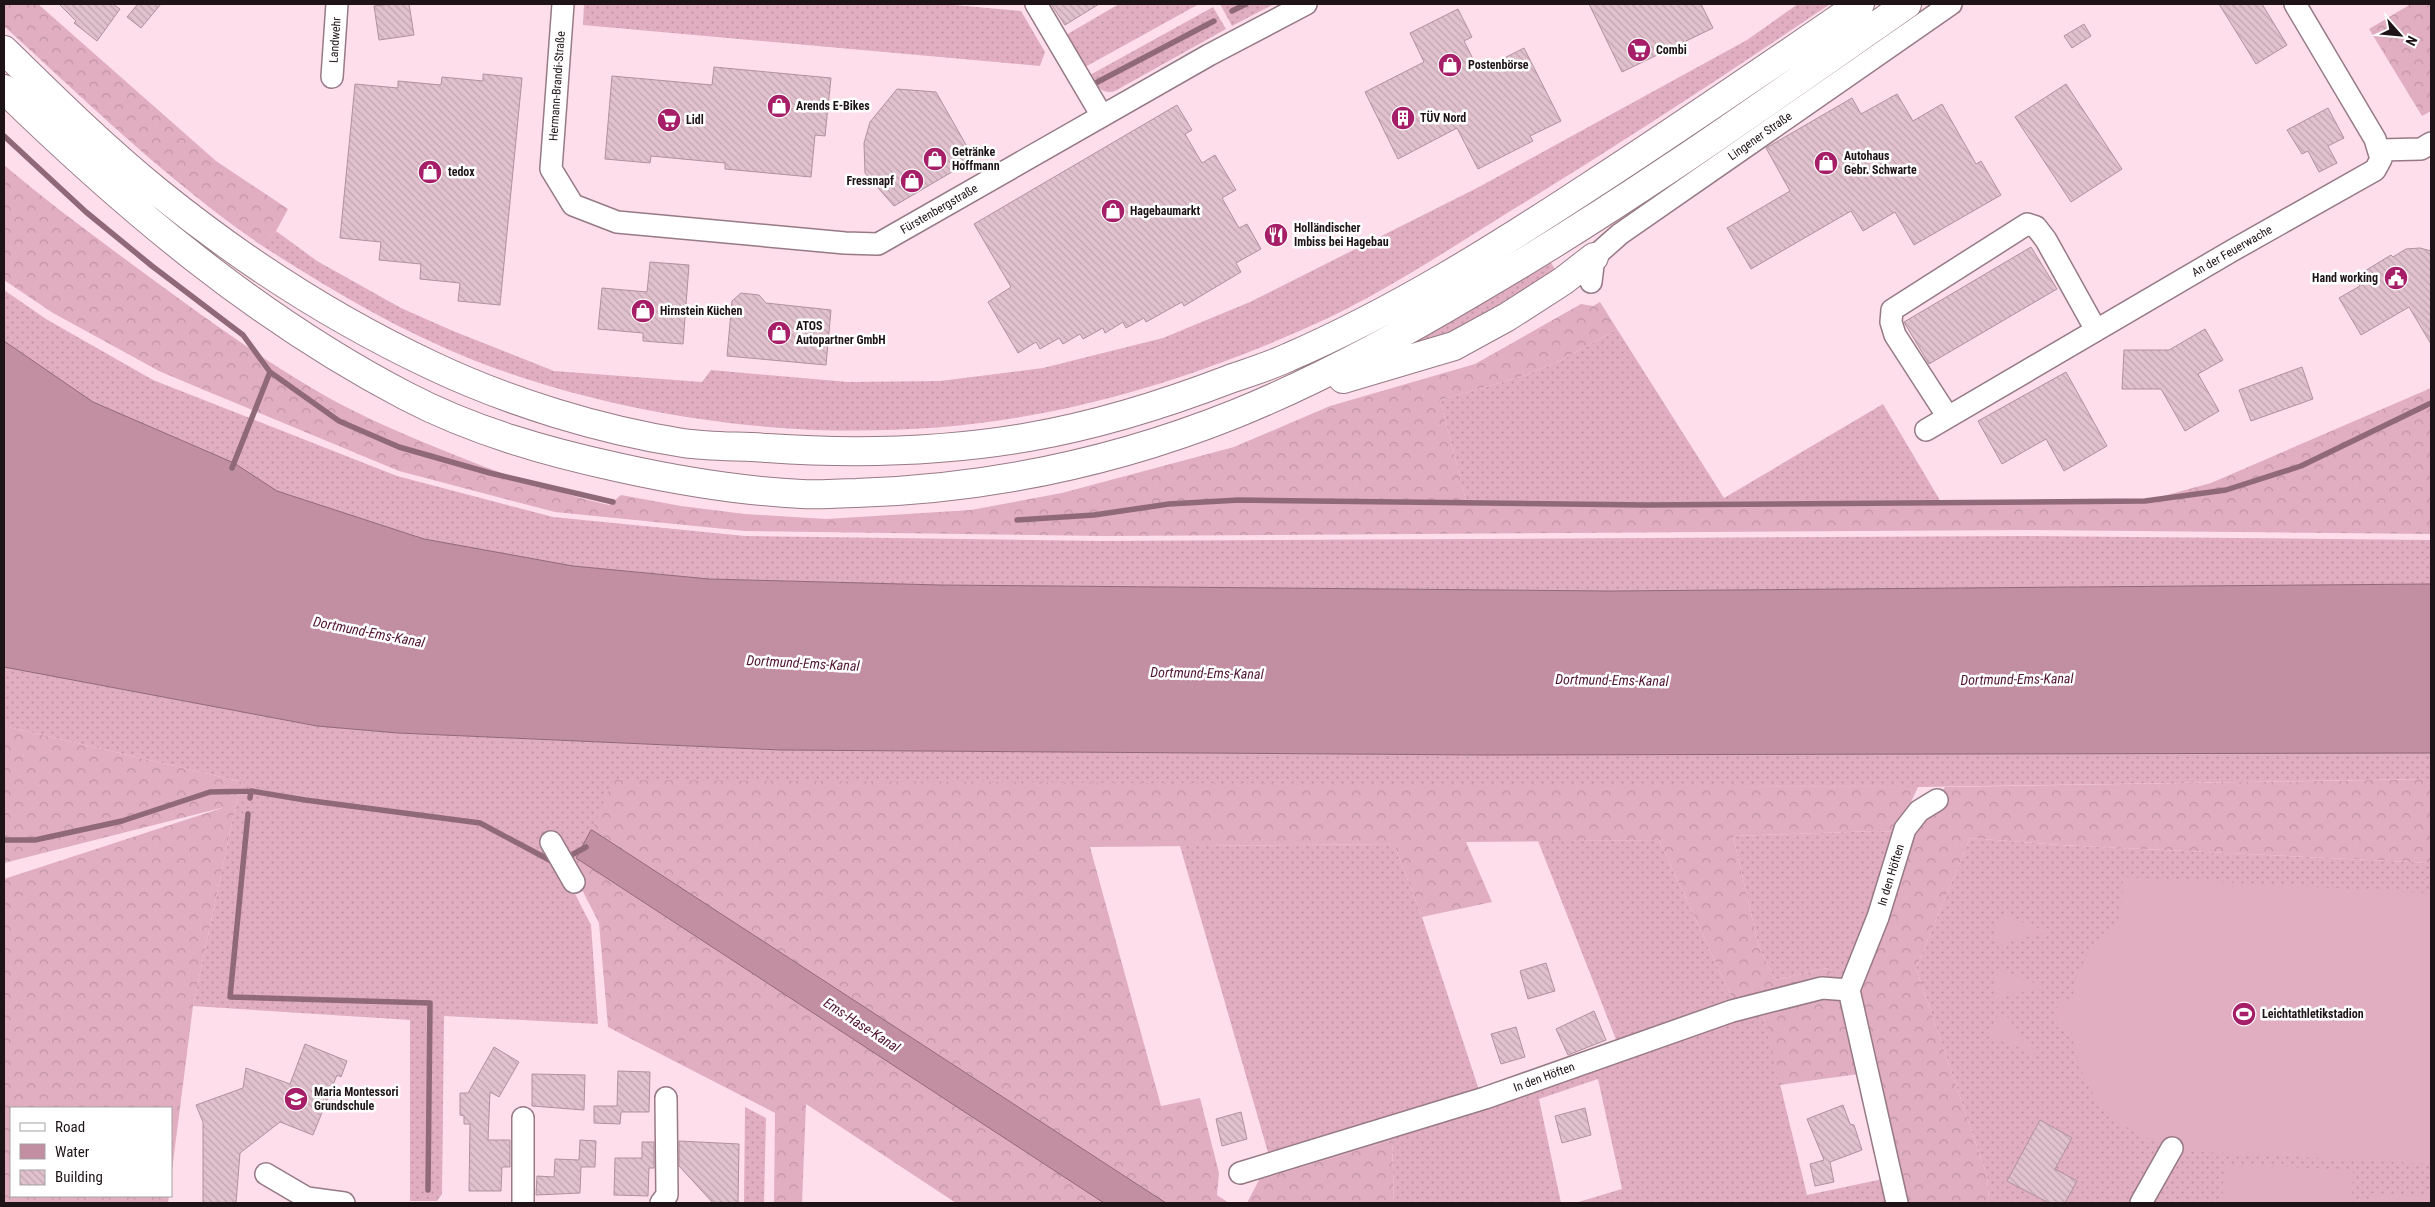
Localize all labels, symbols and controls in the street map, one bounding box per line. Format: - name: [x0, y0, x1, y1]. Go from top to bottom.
- north arrow: [2375, 10, 2425, 60]
- street label: Landwehr: [326, 16, 344, 63]
- street label: Hermann-Brandi-Straße: [546, 30, 568, 141]
- text: N: [2403, 33, 2421, 48]
- supermarket icon: Combi: [1626, 37, 1652, 63]
- place label: Combi: [1656, 43, 1687, 57]
- shop icon: Postenbörse: [1437, 52, 1463, 78]
- place label: Postenbörse: [1468, 58, 1529, 72]
- shop icon: Arends E-Bikes: [766, 93, 792, 119]
- place label: Arends E-Bikes: [796, 99, 870, 113]
- building icon: TÜV Nord: [1390, 105, 1416, 131]
- supermarket icon: Lidl: [656, 107, 682, 133]
- street label: Lingener Straße: [1725, 109, 1795, 163]
- place label: TÜV Nord: [1420, 110, 1466, 125]
- place label: Lidl: [686, 113, 704, 127]
- place label: Getränke Hoffmann: [952, 145, 1000, 173]
- shop icon: Getränke Hoffmann: [922, 146, 948, 172]
- place label: Autohaus Gebr. Schwarte: [1844, 149, 1917, 177]
- shop icon: Autohaus Gebr. Schwarte: [1813, 150, 1839, 176]
- shop icon: tedox: [417, 159, 443, 185]
- place label: tedox: [448, 165, 475, 179]
- shop icon: Fressnapf: [899, 168, 925, 194]
- place label: Fressnapf: [847, 174, 894, 188]
- street label: Fürstenbergstraße: [898, 181, 980, 237]
- shop icon: Hagebaumarkt: [1100, 198, 1126, 224]
- place label: Hagebaumarkt: [1130, 204, 1201, 218]
- place label: Holländischer Imbiss bei Hagebau: [1294, 221, 1389, 249]
- restaurant icon: Holländischer Imbiss bei Hagebau: [1263, 222, 1289, 248]
- street label: An der Feuerwache: [2189, 222, 2275, 280]
- public building icon: Hand working: [2383, 265, 2409, 291]
- place label: Hand working: [2312, 271, 2378, 285]
- shop icon: Hirnstein Küchen: [630, 298, 656, 324]
- place label: Hirnstein Küchen: [660, 304, 742, 318]
- place label: ATOS Autopartner GmbH: [796, 319, 886, 347]
- shop icon: ATOS Autopartner GmbH: [766, 320, 792, 346]
- water label: Dortmund-Ems-Kanal: [312, 613, 427, 651]
- water label: Dortmund-Ems-Kanal: [746, 652, 861, 674]
- water label: Dortmund-Ems-Kanal: [1150, 664, 1265, 682]
- water label: Dortmund-Ems-Kanal: [1960, 670, 2075, 688]
- water label: Dortmund-Ems-Kanal: [1555, 671, 1670, 689]
- street label: In den Höften: [1875, 842, 1907, 908]
- water label: Ems-Hase-Kanal: [821, 994, 904, 1056]
- sports icon: Leichtathletikstadion: [2231, 1001, 2257, 1027]
- place label: Leichtathletikstadion: [2262, 1007, 2364, 1021]
- street label: In den Höften: [1512, 1059, 1577, 1095]
- place label: Maria Montessori Grundschule: [314, 1085, 398, 1113]
- school or university icon: Maria Montessori Grundschule: [283, 1086, 309, 1112]
- legend: [10, 1107, 172, 1197]
- text: Road: [55, 1118, 85, 1136]
- text: Water: [55, 1143, 90, 1161]
- text: Building: [55, 1168, 103, 1186]

